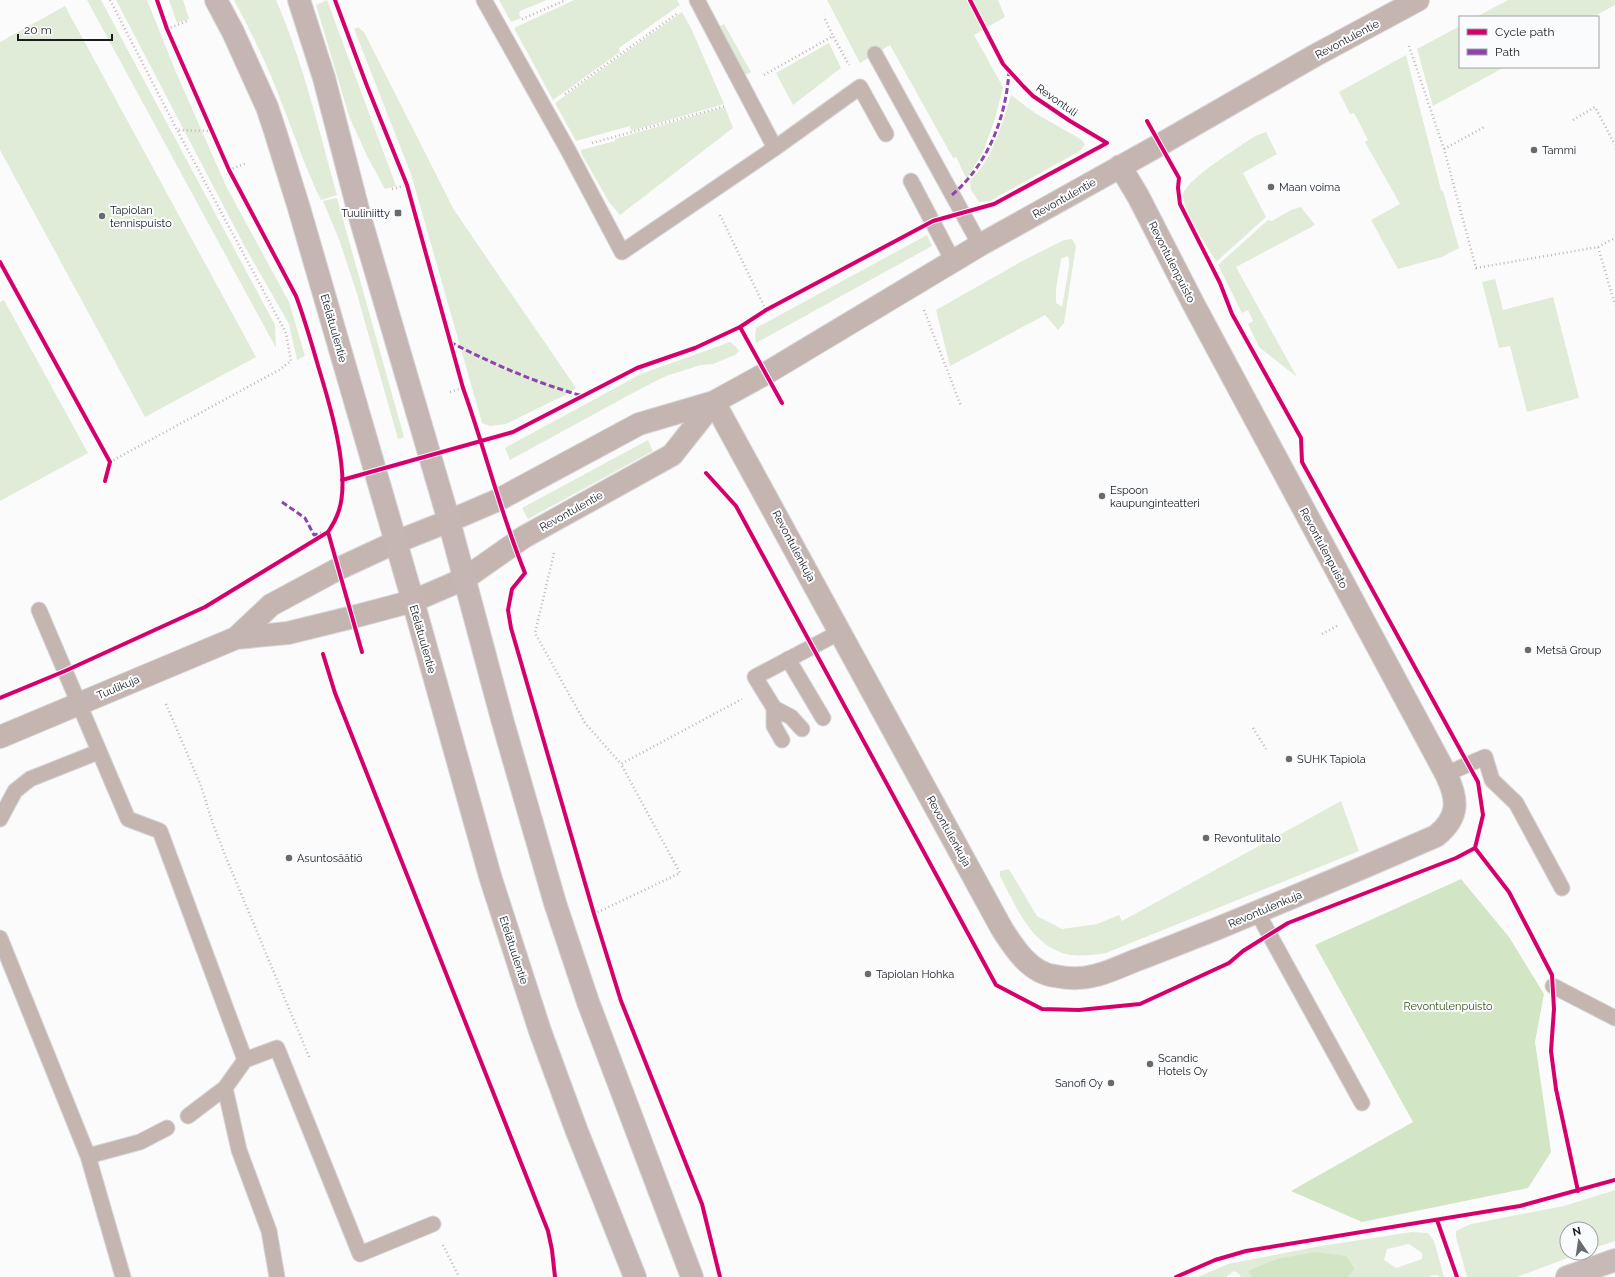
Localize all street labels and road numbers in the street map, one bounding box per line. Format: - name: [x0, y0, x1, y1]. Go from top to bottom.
- street label: Revontulentie: [1313, 17, 1382, 62]
- street label: Revontuli: [1034, 81, 1080, 119]
- street label: Revontulentie: [1030, 175, 1099, 221]
- street label: Revontulenpuisto: [1146, 220, 1198, 305]
- street label: Etelätuulentie: [318, 292, 350, 364]
- street label: Revontulentie: [537, 488, 606, 534]
- street label: Revontulenpuisto: [1297, 506, 1350, 591]
- street label: Revontulenkuja: [769, 508, 818, 584]
- street label: Etelätuulentie: [407, 603, 439, 675]
- street label: Tuulikuja: [95, 673, 141, 702]
- street label: Revontulenkuja: [924, 794, 973, 869]
- street label: Revontulenkuja: [1226, 888, 1304, 931]
- street label: Etelätuulentie: [496, 915, 531, 986]

